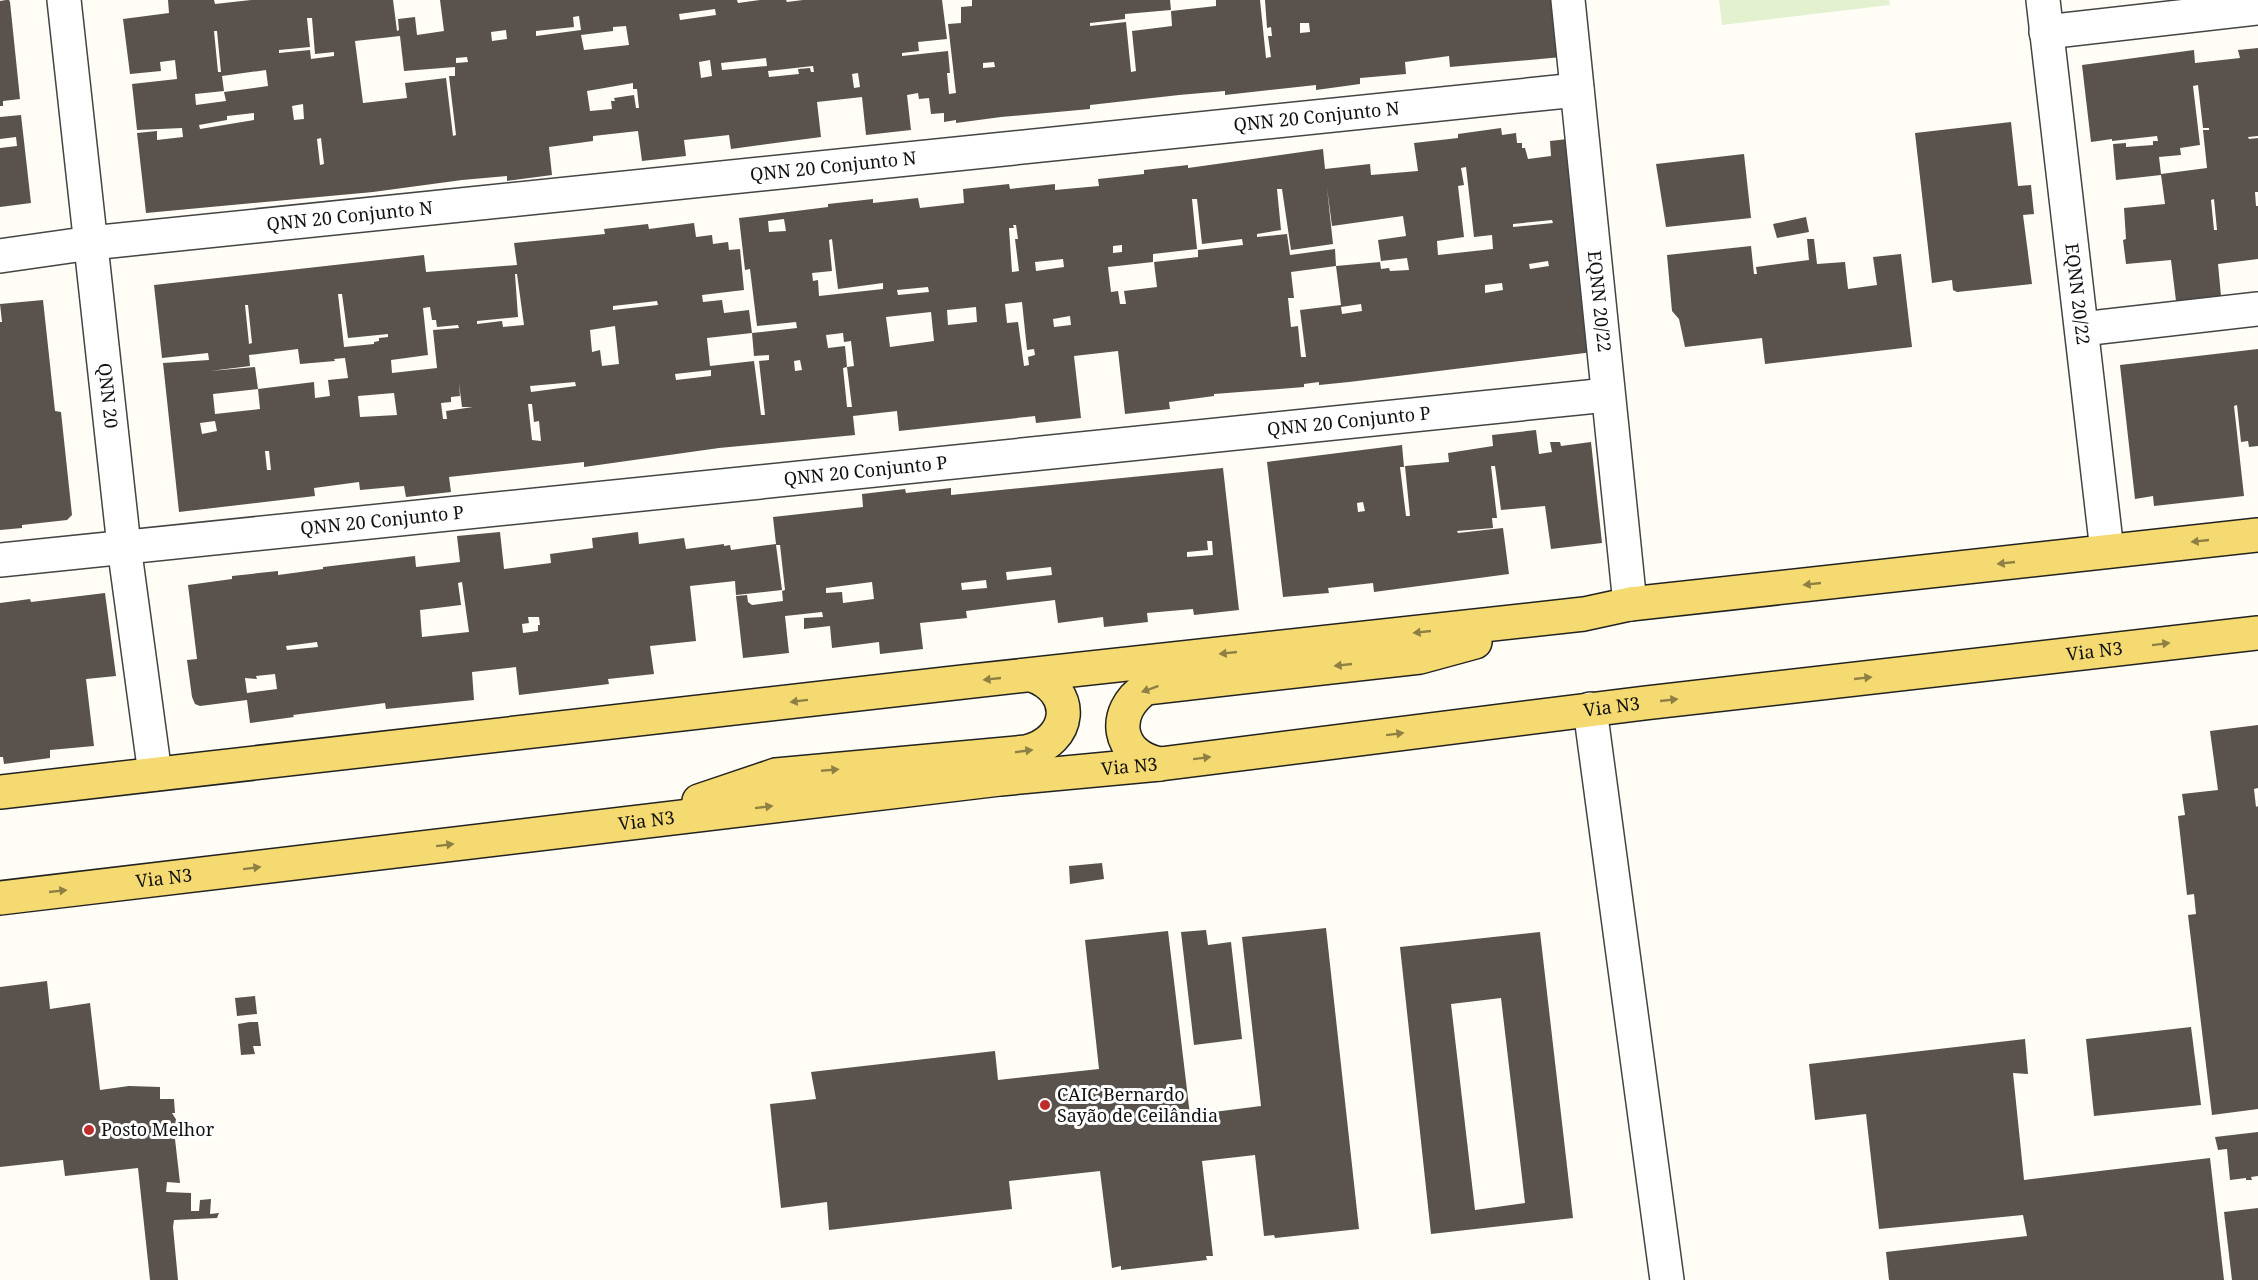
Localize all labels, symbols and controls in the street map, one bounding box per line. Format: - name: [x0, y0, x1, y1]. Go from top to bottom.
- street label: QNN 20 Conjunto N: [1232, 95, 1401, 136]
- street label: QNN 20 Conjunto N: [749, 145, 918, 186]
- street label: QNN 20 Conjunto N: [265, 195, 434, 236]
- street label: EQNN 20/22: [2060, 242, 2096, 346]
- street label: EQNN 20/22: [1583, 249, 1617, 353]
- street label: QNN 20: [93, 362, 124, 429]
- street label: QNN 20 Conjunto P: [1266, 400, 1432, 441]
- street label: QNN 20 Conjunto P: [782, 450, 948, 490]
- street label: QNN 20 Conjunto P: [299, 499, 465, 540]
- one-way arrow: [2190, 536, 2209, 546]
- one-way arrow: [1996, 558, 2015, 567]
- one-way arrow: [1803, 579, 1822, 589]
- one-way arrow: [1412, 627, 1431, 637]
- street label: Via N3: [2065, 636, 2124, 666]
- one-way arrow: [2151, 639, 2170, 649]
- one-way arrow: [1218, 648, 1237, 658]
- one-way arrow: [1333, 660, 1352, 670]
- one-way arrow: [1853, 673, 1872, 683]
- one-way arrow: [983, 674, 1002, 684]
- one-way arrow: [1140, 684, 1158, 694]
- street label: Via N3: [1582, 691, 1641, 722]
- one-way arrow: [1659, 695, 1678, 705]
- one-way arrow: [789, 696, 808, 706]
- one-way arrow: [1386, 729, 1405, 739]
- one-way arrow: [1014, 747, 1033, 756]
- street label: Via N3: [1100, 751, 1159, 780]
- one-way arrow: [1192, 754, 1211, 763]
- one-way arrow: [820, 765, 839, 775]
- one-way arrow: [755, 803, 774, 812]
- street label: Via N3: [617, 805, 676, 835]
- one-way arrow: [436, 840, 455, 850]
- street label: Via N3: [134, 862, 193, 893]
- one-way arrow: [242, 864, 261, 873]
- one-way arrow: [49, 886, 68, 896]
- place label: CAIC Bernardo Sayão de Ceilândia: [1057, 1082, 1218, 1127]
- marker: CAIC Bernardo Sayão de Ceilândia: [1038, 1098, 1052, 1112]
- place label: Posto Melhor: [101, 1117, 215, 1141]
- marker: Posto Melhor: [82, 1123, 96, 1137]

